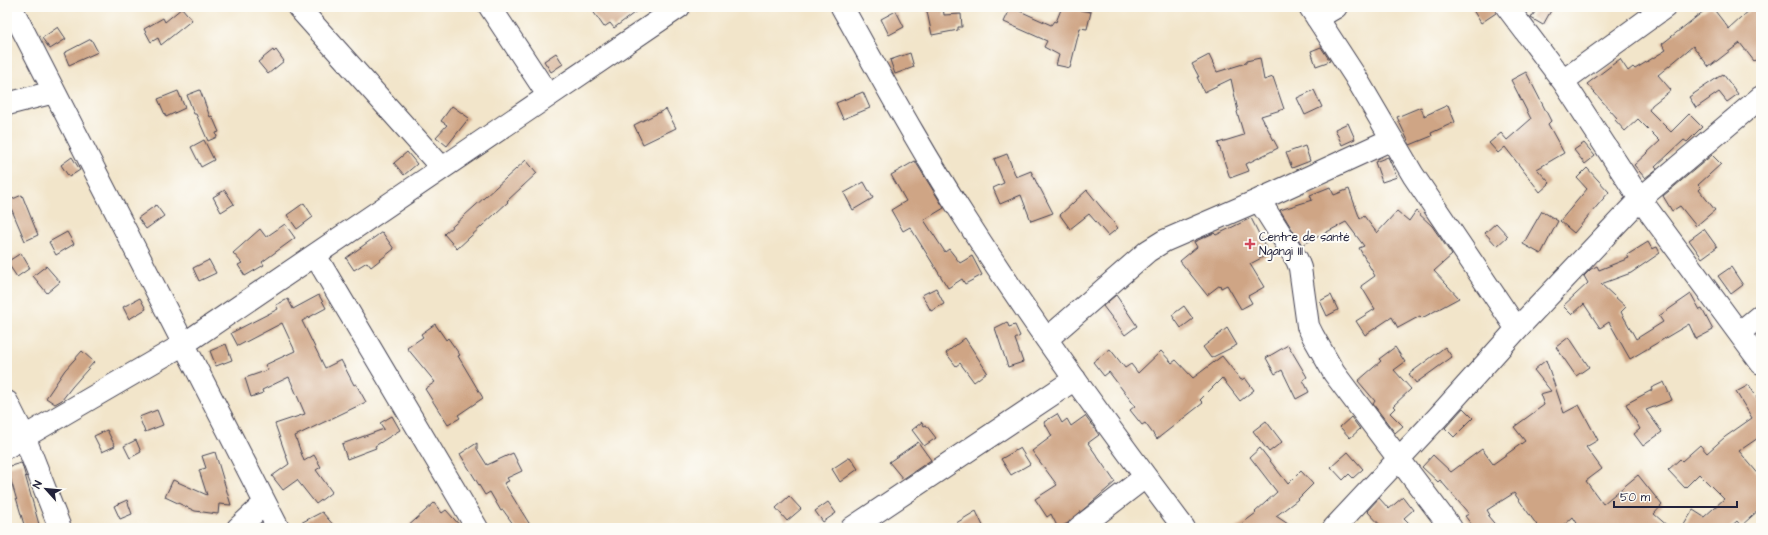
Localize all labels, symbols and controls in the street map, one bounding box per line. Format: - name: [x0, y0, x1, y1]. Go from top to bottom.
- place label: Centre de santé Ngangi III: [1259, 229, 1350, 261]
- marker: Centre de santé Ngangi III: [1244, 238, 1256, 250]
- north arrow: [26, 469, 66, 509]
- text: N: [29, 478, 46, 491]
- scale bar: [1614, 483, 1737, 509]
- text: 50 m: [1620, 489, 1651, 506]

